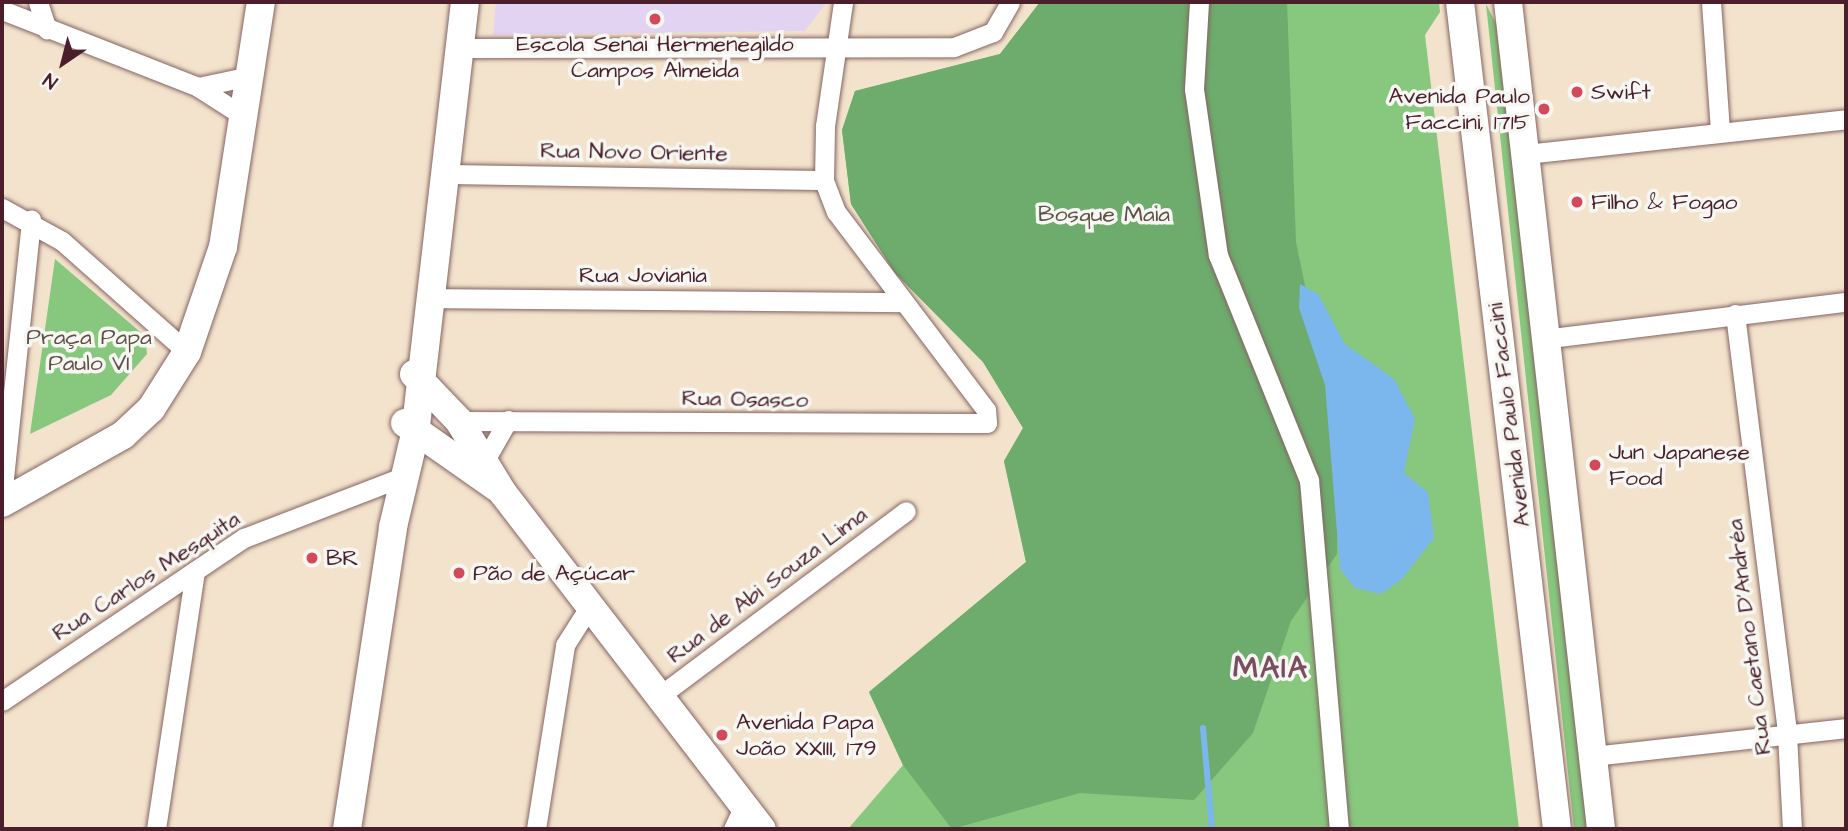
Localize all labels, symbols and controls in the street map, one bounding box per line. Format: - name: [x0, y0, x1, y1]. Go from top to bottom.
- marker: Escola Senai Hermenegildo Campos Almeida: [647, 11, 663, 27]
- north arrow: [28, 28, 98, 98]
- place label: Escola Senai Hermenegildo Campos Almeida: [516, 30, 794, 84]
- text: N: [38, 66, 63, 95]
- place label: Swift: [1591, 78, 1651, 106]
- place label: Avenida Paulo Faccini, 1715: [1389, 82, 1530, 136]
- marker: Swift: [1569, 84, 1585, 100]
- marker: Avenida Paulo Faccini, 1715: [1536, 101, 1552, 117]
- street label: Rua Novo Oriente: [540, 137, 728, 167]
- place label: Filho & Fogao: [1591, 188, 1738, 216]
- marker: Filho & Fogao: [1569, 194, 1585, 210]
- park label: Bosque Maia: [1038, 200, 1170, 228]
- street label: Rua Joviania: [579, 261, 707, 289]
- street label: Avenida Paulo Faccini: [1482, 301, 1536, 529]
- park label: Praça Papa Paulo VI: [26, 323, 152, 377]
- street label: Rua Osasco: [681, 384, 809, 414]
- place label: Jun Japanese Food: [1609, 438, 1750, 492]
- marker: Jun Japanese Food: [1587, 457, 1603, 473]
- street label: Rua de Abi Souza Lima: [661, 501, 873, 669]
- street label: Rua Carlos Mesquita: [47, 505, 245, 647]
- street label: Rua Caetano D'Andréa: [1721, 517, 1777, 757]
- place label: BR: [326, 544, 359, 572]
- marker: BR: [304, 550, 320, 566]
- place label: Pão de Açúcar: [473, 559, 635, 587]
- marker: Pão de Açúcar: [451, 565, 467, 581]
- district label: MAIA: [1234, 650, 1308, 686]
- place label: Avenida Papa João XXIII, 179: [736, 708, 876, 762]
- marker: Avenida Papa João XXIII, 179: [714, 727, 730, 743]

